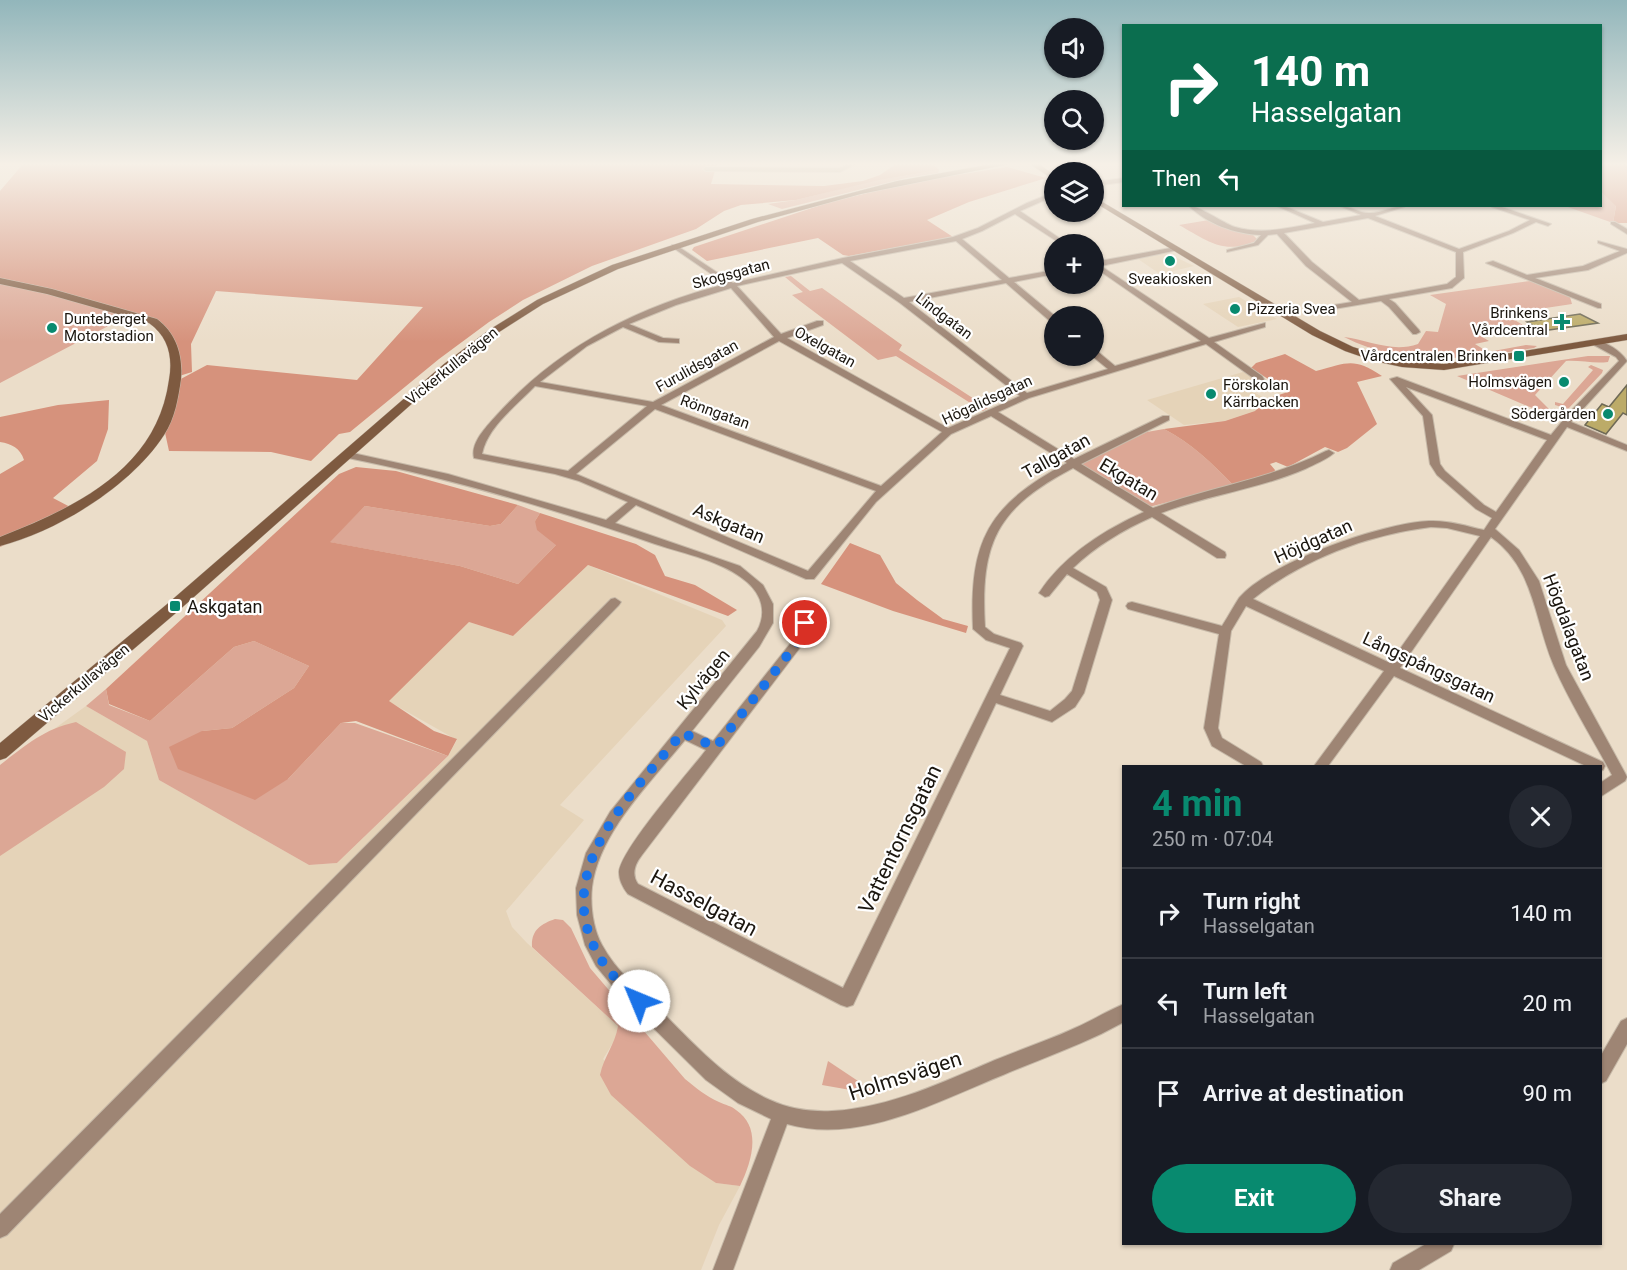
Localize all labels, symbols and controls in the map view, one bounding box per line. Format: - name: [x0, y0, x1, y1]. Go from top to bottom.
- map controls: [1044, 18, 1104, 366]
- button: sound: [1044, 18, 1104, 78]
- text: 140 m: [1251, 47, 1370, 96]
- icon: right: [1152, 48, 1230, 126]
- button: search: [1044, 90, 1104, 150]
- text: Hasselgatan: [1251, 97, 1402, 129]
- button: layers: [1044, 162, 1104, 222]
- icon: left: [1213, 162, 1246, 195]
- text: Then: [1152, 166, 1201, 191]
- button: +: [1044, 234, 1104, 294]
- marker: Sveakiosken: [1163, 254, 1177, 268]
- street label: Skogsgatan: [690, 255, 772, 293]
- place label: Sveakiosken: [1128, 270, 1212, 288]
- street label: Lindgatan: [912, 289, 976, 343]
- place label: Pizzeria Svea: [1247, 300, 1336, 318]
- marker: Pizzeria Svea: [1228, 302, 1242, 316]
- place label: Brinkens Vårdcentral: [1472, 304, 1548, 339]
- button: −: [1044, 306, 1104, 366]
- place label: Dunteberget Motorstadion: [64, 310, 154, 345]
- marker: Brinkens Vårdcentral: [1553, 313, 1571, 331]
- marker: Dunteberget Motorstadion: [45, 321, 59, 335]
- street label: Oxelgatan: [791, 323, 859, 371]
- street label: Vickerkullavägen: [403, 324, 501, 408]
- street label: Furulidsgatan: [653, 336, 741, 396]
- place label: Vårdcentralen Brinken: [1361, 347, 1507, 365]
- marker: Vårdcentralen Brinken: [1512, 349, 1526, 363]
- street label: Högalidsgatan: [939, 371, 1035, 429]
- place label: Holmsvägen: [1468, 373, 1552, 391]
- marker: Holmsvägen: [1557, 375, 1571, 389]
- place label: Förskolan Kärrbacken: [1223, 376, 1299, 411]
- marker: Förskolan Kärrbacken: [1204, 387, 1218, 401]
- street label: Rönngatan: [678, 391, 752, 433]
- place label: Södergården: [1511, 405, 1596, 423]
- marker: Södergården: [1601, 407, 1615, 421]
- street label: Tallgatan: [1019, 429, 1093, 483]
- street label: Ekgatan: [1096, 453, 1162, 505]
- street label: Askgatan: [690, 499, 768, 547]
- street label: Höjdgatan: [1271, 515, 1355, 567]
- street label: Högdalagatan: [1539, 571, 1599, 683]
- place label: Askgatan: [187, 596, 263, 617]
- pin: [779, 597, 830, 648]
- marker: Askgatan: [168, 599, 182, 613]
- icon: arrive: [788, 606, 821, 639]
- street label: Långspångsgatan: [1359, 627, 1499, 707]
- street label: Vickerkullavägen: [35, 640, 133, 726]
- street label: Kylvägen: [672, 644, 734, 714]
- street label: Vattentornsgatan: [854, 761, 946, 917]
- text: 4 min: [1152, 783, 1243, 825]
- button: close: [1509, 785, 1572, 848]
- text: 250 m · 07:04: [1152, 827, 1273, 851]
- street label: Hasselgatan: [647, 865, 761, 941]
- text: Turn right: [1203, 889, 1300, 914]
- icon: right: [1152, 897, 1185, 930]
- text: 140 m: [1510, 901, 1572, 926]
- text: Hasselgatan: [1203, 914, 1315, 938]
- position arrow: [607, 969, 671, 1033]
- text: Turn left: [1203, 979, 1287, 1004]
- icon: left: [1152, 987, 1185, 1020]
- text: 20 m: [1523, 991, 1572, 1016]
- text: Hasselgatan: [1203, 1004, 1315, 1028]
- street label: Holmsvägen: [846, 1046, 964, 1106]
- icon: arrive: [1152, 1077, 1185, 1110]
- text: Arrive at destination: [1203, 1081, 1404, 1106]
- text: 90 m: [1523, 1081, 1572, 1106]
- button: Exit: [1152, 1164, 1356, 1233]
- button: Share: [1368, 1164, 1572, 1233]

